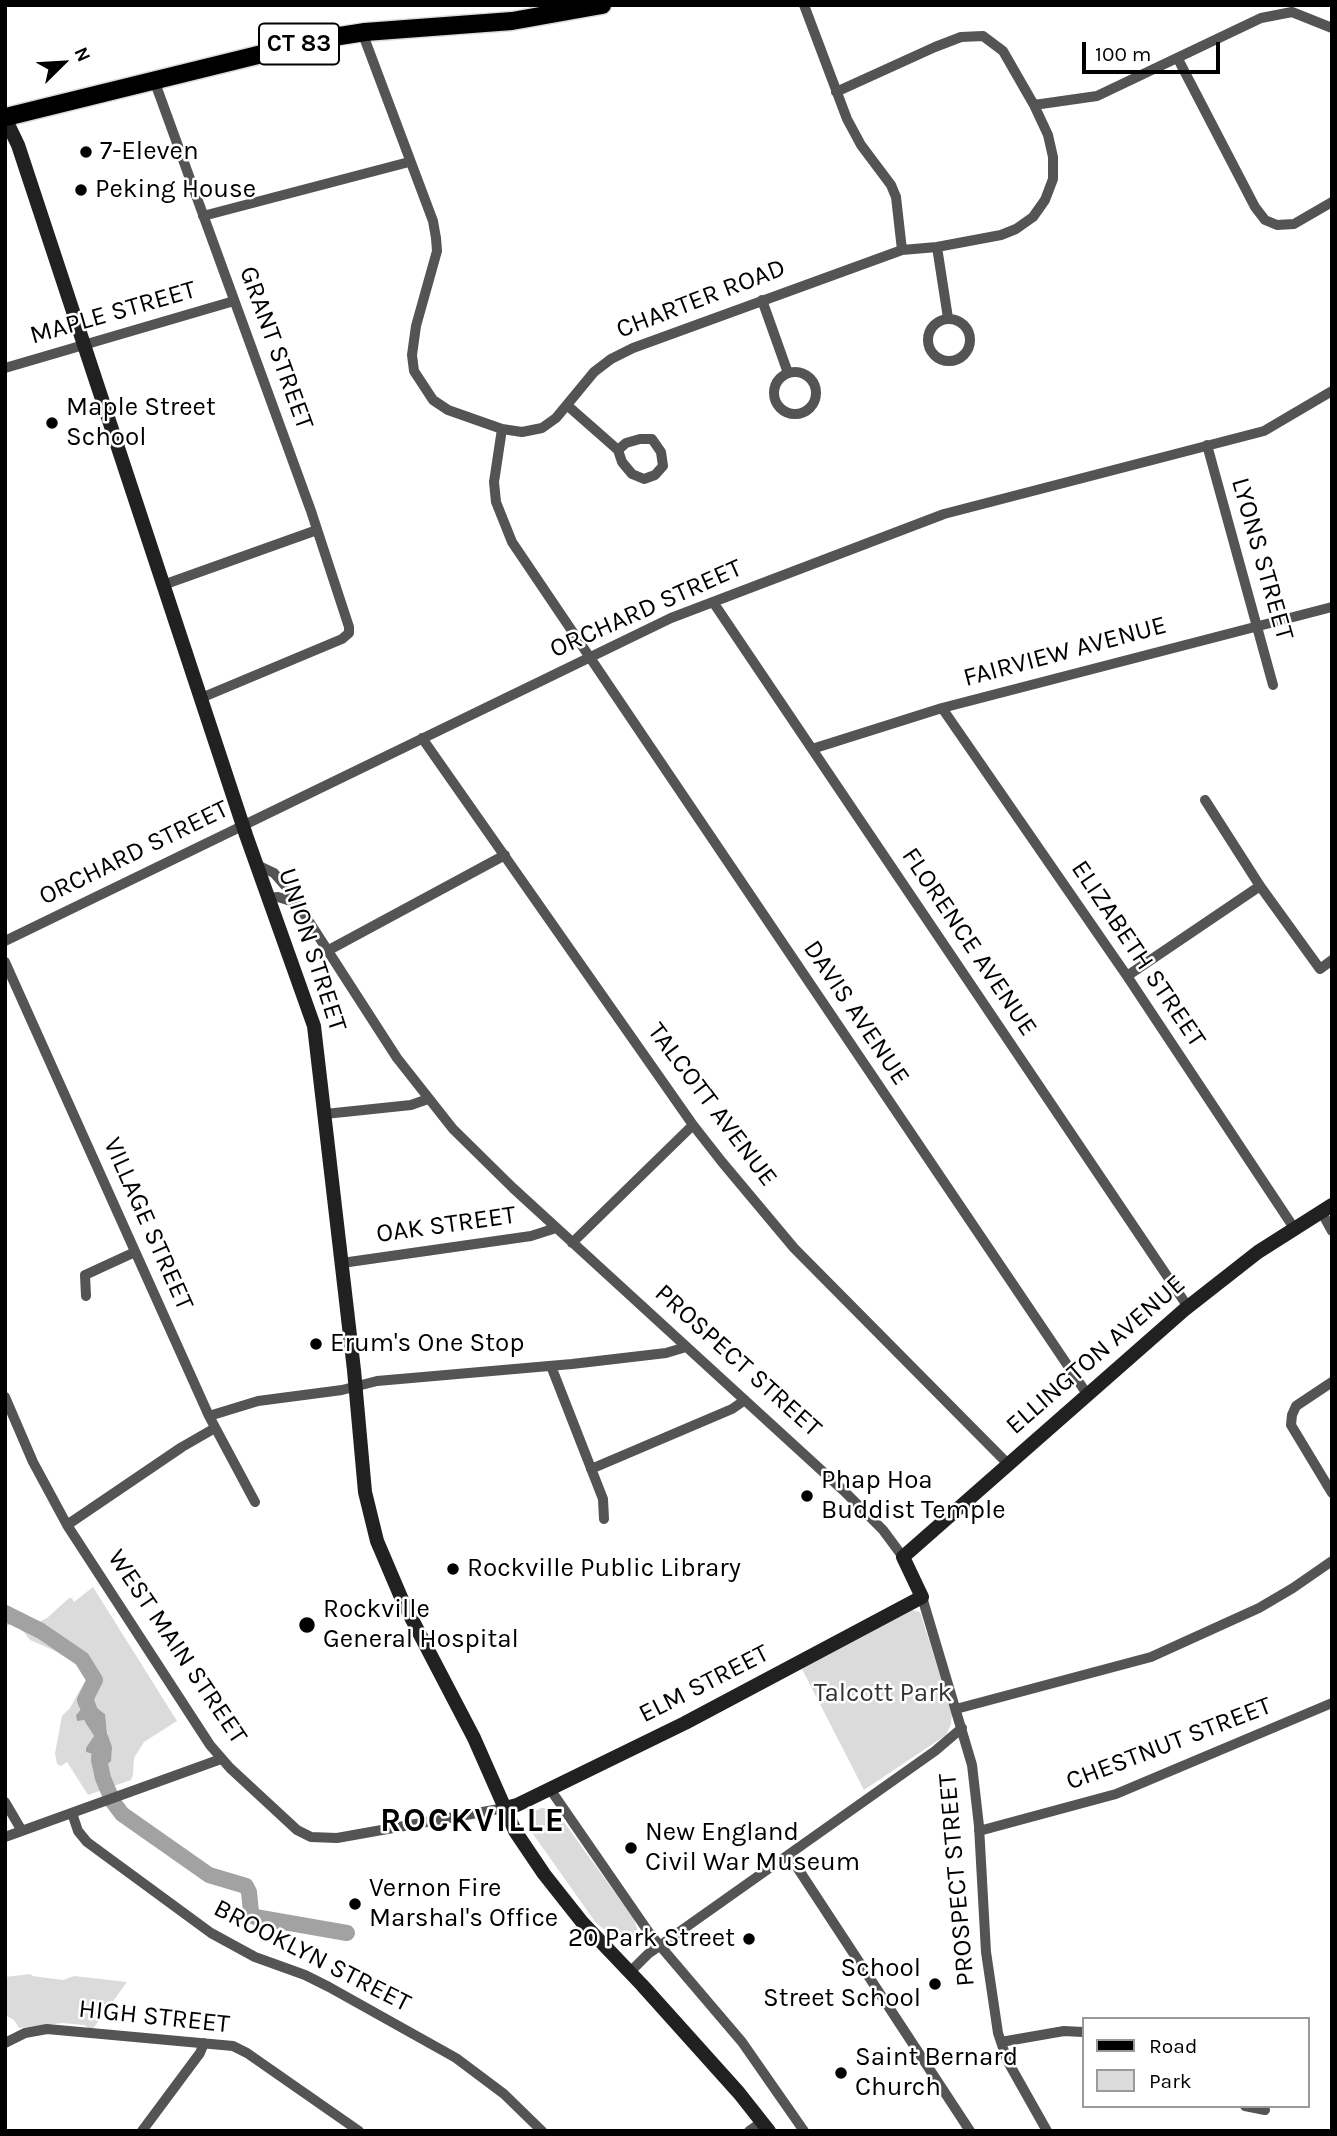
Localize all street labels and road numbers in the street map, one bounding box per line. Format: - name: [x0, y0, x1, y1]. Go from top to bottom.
- road number: CT 83: [259, 24, 339, 64]
- street label: CHARTER ROAD: [612, 252, 790, 346]
- street label: GRANT STREET: [232, 262, 320, 434]
- street label: MAPLE STREET: [26, 274, 200, 352]
- street label: LYONS STREET: [1224, 474, 1300, 644]
- street label: ORCHARD STREET: [545, 553, 747, 665]
- street label: FAIRVIEW AVENUE: [960, 610, 1170, 694]
- street label: ORCHARD STREET: [34, 794, 234, 912]
- street label: FLORENCE AVENUE: [894, 842, 1044, 1042]
- street label: ELIZABETH STREET: [1064, 855, 1212, 1053]
- street label: UNION STREET: [271, 864, 353, 1036]
- street label: DAVIS AVENUE: [796, 935, 916, 1091]
- street label: TALCOTT AVENUE: [640, 1017, 784, 1193]
- street label: VILLAGE STREET: [96, 1133, 200, 1315]
- street label: OAK STREET: [374, 1200, 518, 1250]
- street label: ELLINGTON AVENUE: [1000, 1269, 1192, 1441]
- street label: PROSPECT STREET: [648, 1278, 828, 1444]
- street label: WEST MAIN STREET: [100, 1544, 254, 1750]
- street label: ELM STREET: [634, 1638, 774, 1730]
- street label: CHESTNUT STREET: [1062, 1690, 1276, 1798]
- street label: PROSPECT STREET: [932, 1772, 982, 1988]
- street label: BROOKLYN STREET: [208, 1893, 416, 2019]
- street label: HIGH STREET: [77, 1994, 231, 2040]

